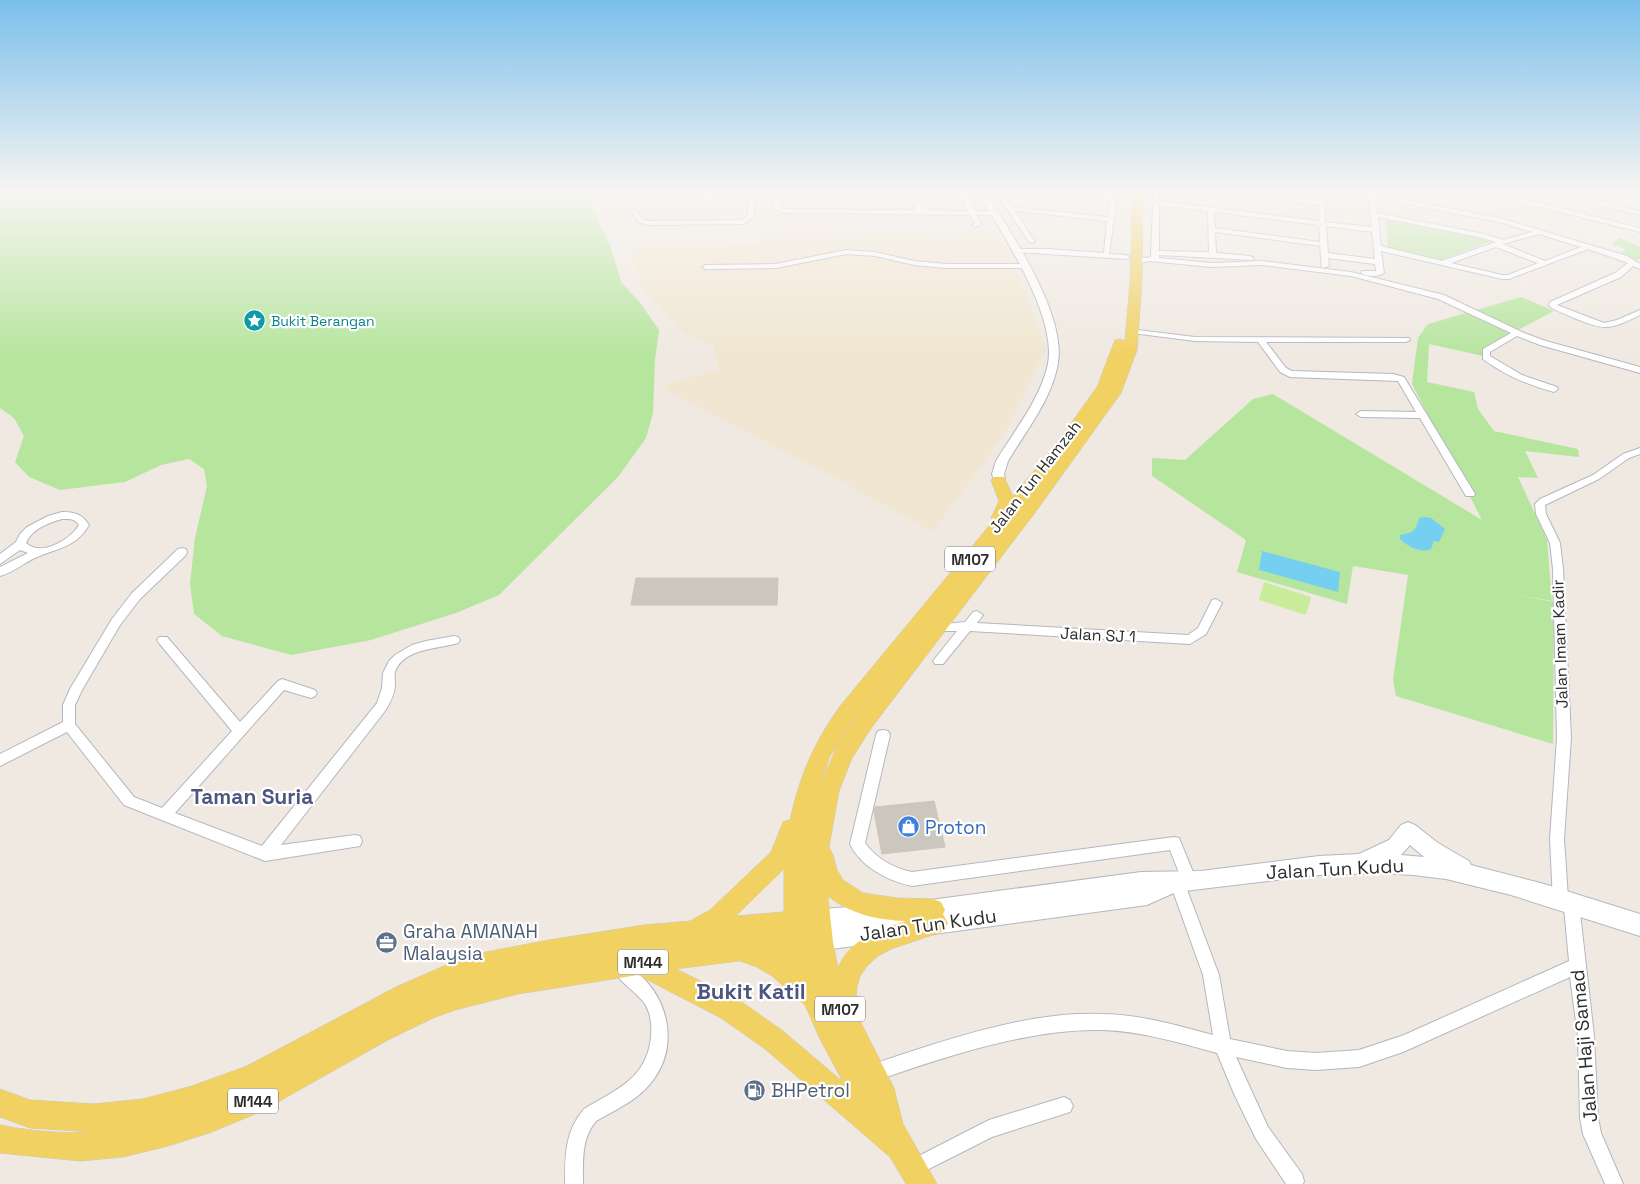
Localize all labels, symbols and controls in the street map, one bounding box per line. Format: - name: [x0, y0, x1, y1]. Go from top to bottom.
- place icon: Bukit Berangan: [243, 309, 267, 333]
- place label: Bukit Berangan: [271, 312, 375, 330]
- street label: Jalan Tun Hamzah: [984, 416, 1086, 538]
- road number: M107: [945, 546, 995, 572]
- street label: Jalan Imam Kadir: [1547, 579, 1573, 709]
- street label: Jalan SJ 1: [1060, 623, 1136, 647]
- district label: Taman Suria: [191, 783, 313, 810]
- shop icon: Proton: [897, 815, 921, 839]
- place label: Proton: [925, 815, 986, 840]
- street label: Jalan Tun Kudu: [1265, 853, 1405, 885]
- street label: Jalan Tun Kudu: [858, 903, 998, 947]
- place label: Graha AMANAH Malaysia: [403, 919, 538, 966]
- office icon: Graha AMANAH Malaysia: [375, 930, 399, 954]
- road number: M144: [618, 950, 668, 974]
- street label: Jalan Haji Samad: [1565, 969, 1603, 1123]
- district label: Bukit Katil: [696, 977, 806, 1005]
- road number: M107: [815, 996, 865, 1022]
- fuel station icon: BHPetrol: [743, 1078, 767, 1102]
- place label: BHPetrol: [771, 1078, 850, 1103]
- road number: M144: [228, 1088, 278, 1114]

